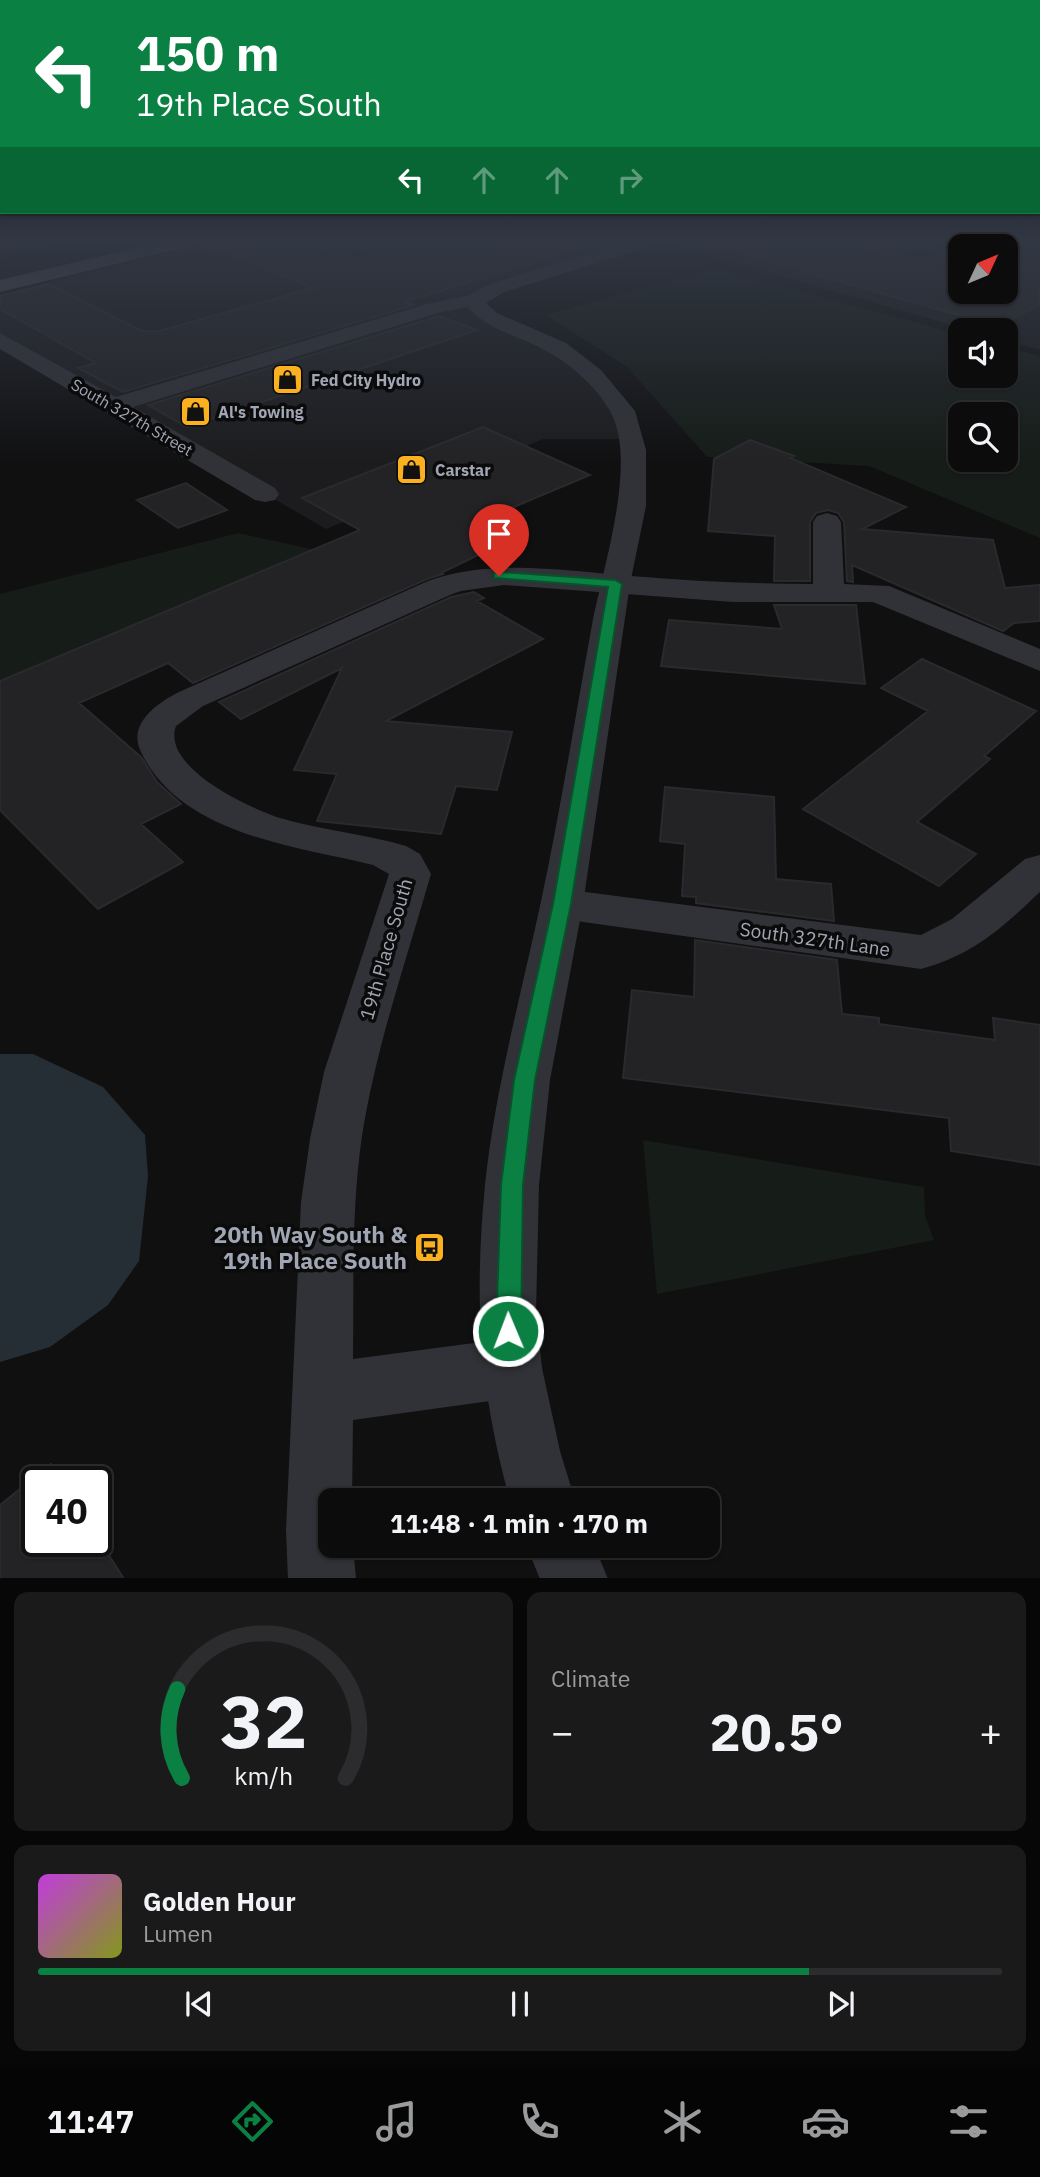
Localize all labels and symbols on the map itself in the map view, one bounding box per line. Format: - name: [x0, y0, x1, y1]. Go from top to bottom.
- north arrow: [948, 234, 1018, 304]
- shop icon: Fed City Hydro: [271, 363, 305, 397]
- place label: Fed City Hydro: [311, 370, 421, 390]
- street label: South 327th Street: [68, 374, 196, 460]
- shop icon: Al's Towing: [178, 395, 212, 429]
- place label: Al's Towing: [218, 402, 304, 422]
- shop icon: Carstar: [395, 453, 429, 487]
- place label: Carstar: [435, 460, 491, 480]
- pin: [469, 504, 529, 576]
- street label: 19th Place South: [354, 876, 418, 1022]
- street label: South 327th Lane: [738, 917, 892, 961]
- place label: 20th Way South & 19th Place South: [214, 1219, 407, 1275]
- bus stop icon: 20th Way South & 19th Place South: [413, 1230, 447, 1264]
- position arrow: [471, 1294, 545, 1368]
- speed limit sign: 40: [21, 1466, 112, 1557]

